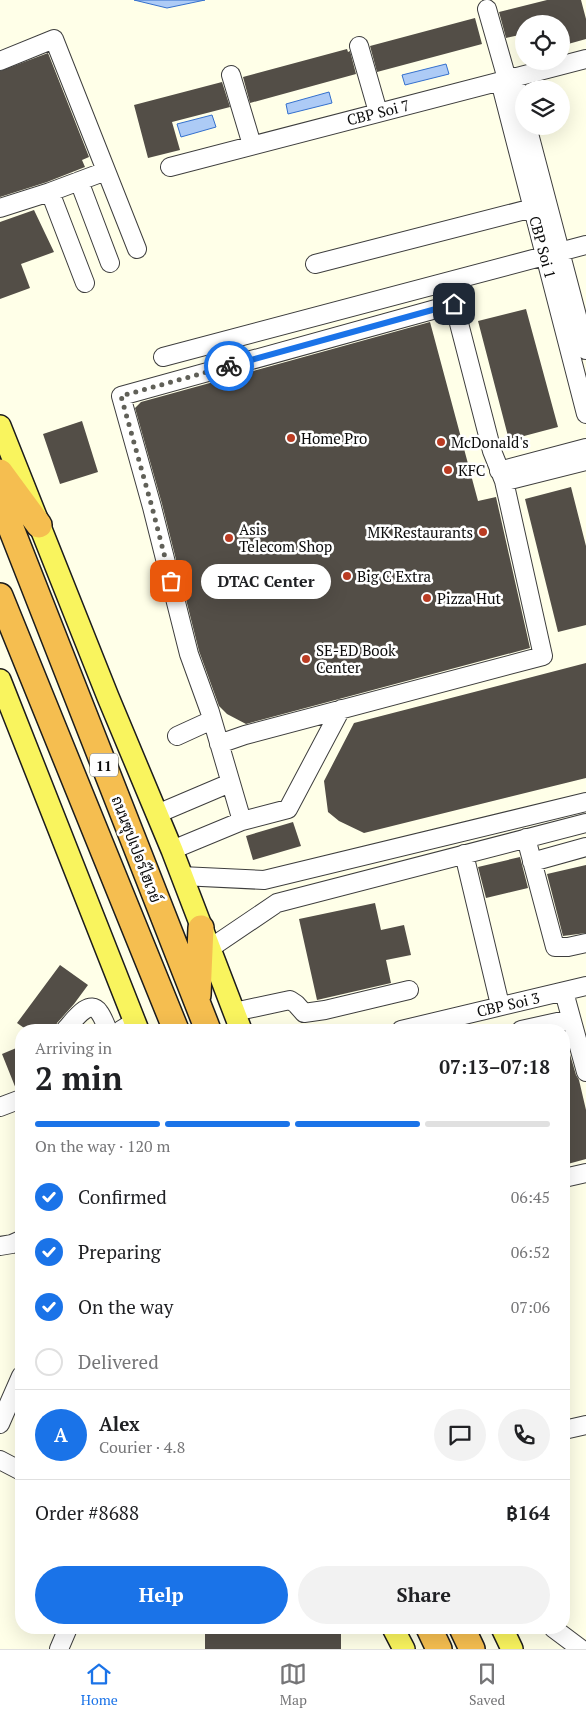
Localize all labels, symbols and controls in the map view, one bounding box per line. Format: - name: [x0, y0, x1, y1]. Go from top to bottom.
- map controls: [515, 15, 570, 135]
- button: locate: [515, 15, 570, 70]
- button: layers: [515, 80, 570, 135]
- street label: CBP Soi 7: [345, 95, 411, 129]
- street label: CBP Soi 1: [525, 214, 561, 280]
- pin: [433, 283, 475, 325]
- icon: home: [440, 290, 468, 318]
- courier: [204, 341, 254, 391]
- icon: bike: [215, 352, 243, 380]
- place label: Home Pro: [301, 428, 367, 448]
- marker: Home Pro: [285, 432, 297, 444]
- place label: McDonald's: [451, 432, 529, 452]
- marker: McDonald's: [435, 436, 447, 448]
- place label: KFC: [458, 460, 486, 480]
- marker: KFC: [442, 464, 454, 476]
- place label: Asis Telecom Shop: [239, 519, 332, 556]
- place label: MK Restaurants: [367, 522, 473, 542]
- marker: MK Restaurants: [477, 526, 489, 538]
- marker: Asis Telecom Shop: [223, 532, 235, 544]
- pin: [150, 560, 192, 602]
- callout: DTAC Center: [201, 564, 331, 598]
- place label: Big C Extra: [357, 566, 431, 586]
- icon: bag: [157, 567, 185, 595]
- text: DTAC Center: [217, 570, 315, 592]
- marker: Big C Extra: [341, 570, 353, 582]
- place label: Pizza Hut: [437, 588, 502, 608]
- marker: Pizza Hut: [421, 592, 433, 604]
- place label: SE-ED Book Center: [316, 640, 396, 677]
- marker: SE-ED Book Center: [300, 653, 312, 665]
- road number: 11: [90, 754, 118, 776]
- street label: ถนนซุปเปอร์ไฮเวย์: [106, 793, 167, 906]
- street label: CBP Soi 3: [475, 987, 541, 1021]
- text: Arriving in: [35, 1037, 112, 1059]
- text: 07:13–07:18: [439, 1054, 550, 1079]
- text: 2 min: [35, 1057, 123, 1099]
- text: On the way · 120 m: [35, 1135, 170, 1157]
- icon: check: [35, 1183, 63, 1211]
- text: Confirmed: [78, 1184, 167, 1209]
- text: 06:45: [511, 1186, 550, 1208]
- icon: check: [35, 1238, 63, 1266]
- text: Preparing: [78, 1239, 161, 1264]
- text: 06:52: [511, 1241, 550, 1263]
- icon: check: [35, 1293, 63, 1321]
- text: On the way: [78, 1294, 173, 1319]
- text: 07:06: [511, 1296, 550, 1318]
- text: Delivered: [78, 1349, 159, 1374]
- button: chat: [434, 1409, 486, 1461]
- button: phone: [498, 1409, 550, 1461]
- text: Alex: [99, 1411, 140, 1436]
- text: A: [54, 1422, 68, 1447]
- text: Courier · 4.8: [99, 1436, 185, 1458]
- text: Order #8688: [35, 1500, 139, 1525]
- text: ฿164: [506, 1500, 550, 1525]
- button: Help: [35, 1566, 288, 1624]
- button: Share: [298, 1566, 550, 1624]
- tab: Home: [81, 1660, 118, 1709]
- tab: Map: [279, 1660, 307, 1709]
- tab: Saved: [469, 1660, 505, 1709]

